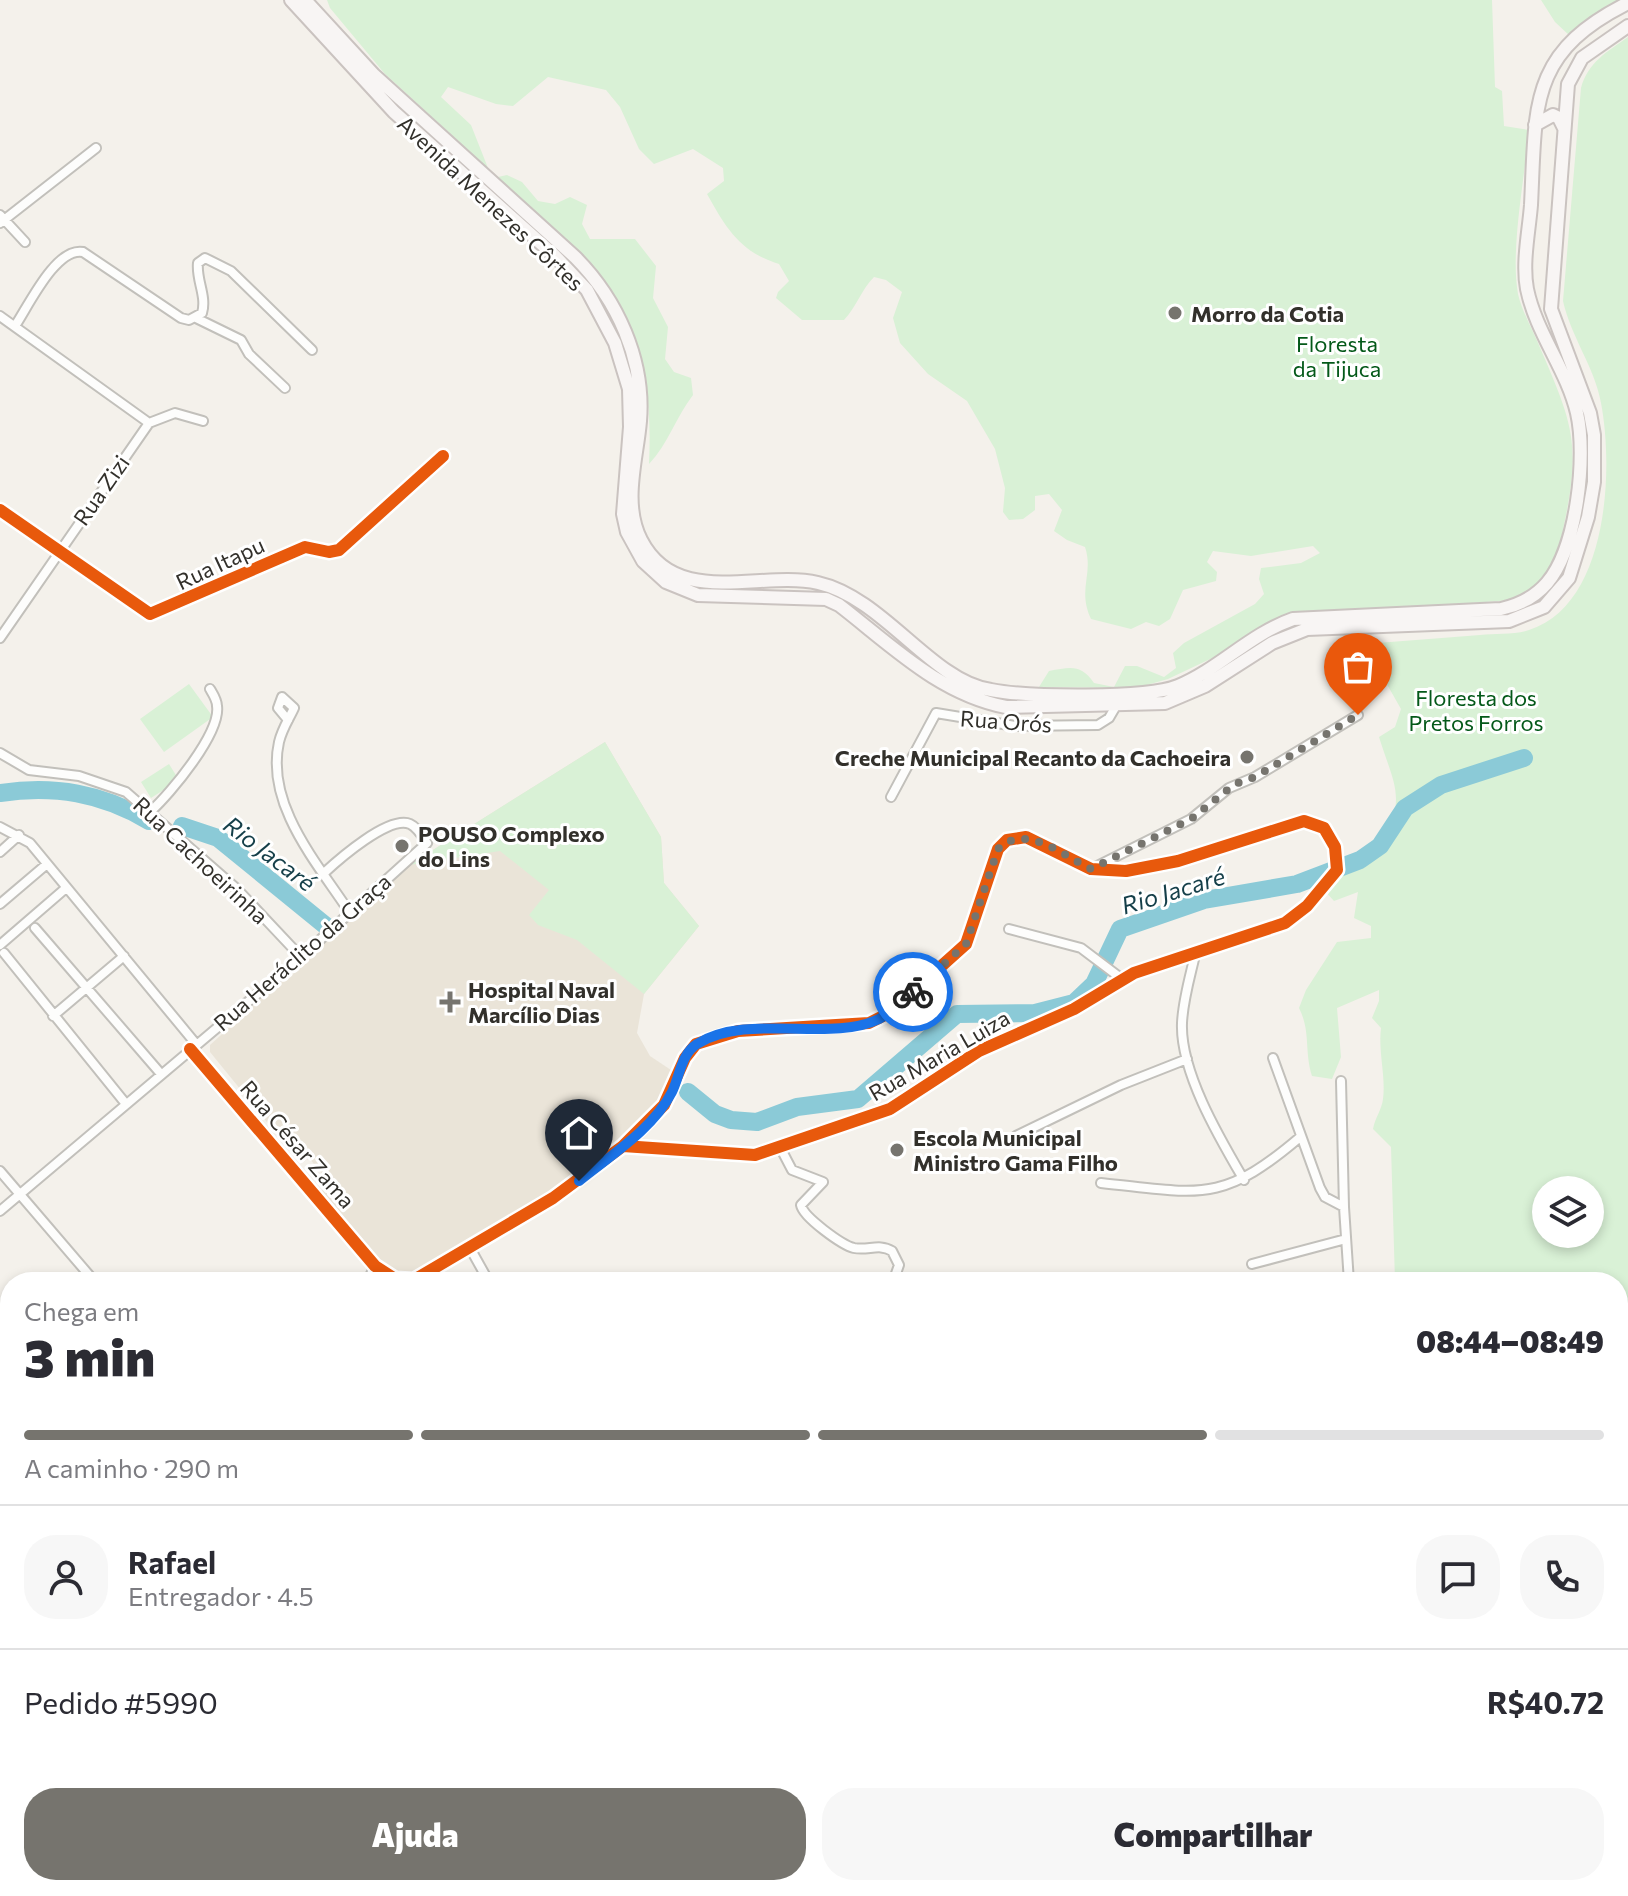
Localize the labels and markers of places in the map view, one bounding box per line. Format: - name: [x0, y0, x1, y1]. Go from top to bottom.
- place label: Morro da Cotia: [1191, 300, 1344, 327]
- marker: Morro da Cotia: [1166, 304, 1184, 322]
- pin: [1324, 633, 1392, 715]
- place label: Creche Municipal Recanto da Cachoeira: [835, 744, 1231, 771]
- marker: Creche Municipal Recanto da Cachoeira: [1238, 748, 1256, 766]
- place label: POUSO Complexo do Lins: [418, 820, 605, 872]
- marker: POUSO Complexo do Lins: [393, 837, 411, 855]
- place label: Hospital Naval Marcílio Dias: [468, 976, 615, 1028]
- marker: Hospital Naval Marcílio Dias: [439, 991, 461, 1013]
- pin: [545, 1099, 613, 1181]
- place label: Escola Municipal Ministro Gama Filho: [913, 1124, 1118, 1176]
- marker: Escola Municipal Ministro Gama Filho: [888, 1141, 906, 1159]

